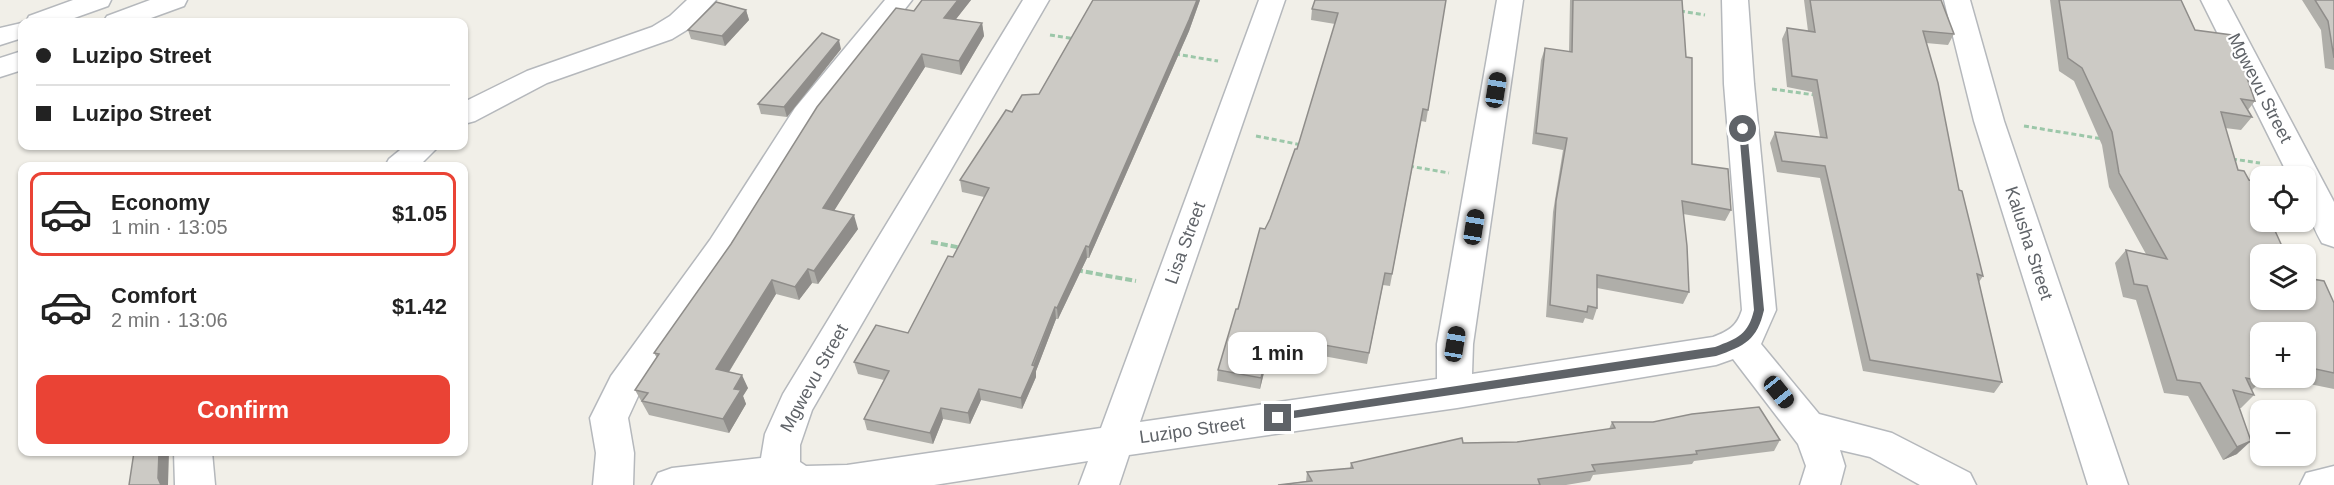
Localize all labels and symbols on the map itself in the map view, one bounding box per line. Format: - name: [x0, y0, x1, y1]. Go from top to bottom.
- street label: Mgwevu Street: [2224, 30, 2296, 146]
- car: [1484, 71, 1508, 109]
- route start: [1729, 115, 1756, 142]
- street label: Kalusha Street: [2001, 184, 2057, 302]
- street label: Lisa Street: [1161, 199, 1209, 287]
- car: [1462, 208, 1486, 246]
- street label: Mgwevu Street: [776, 321, 852, 435]
- car: [1443, 325, 1467, 363]
- callout: 1 min: [1228, 331, 1328, 373]
- car: [1761, 372, 1797, 412]
- route end: [1264, 404, 1291, 431]
- street label: Luzipo Street: [1138, 413, 1246, 447]

